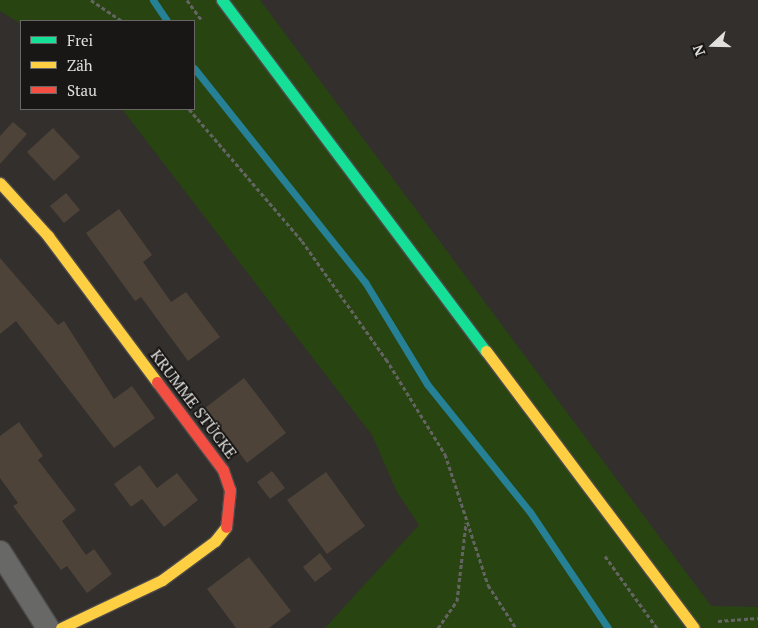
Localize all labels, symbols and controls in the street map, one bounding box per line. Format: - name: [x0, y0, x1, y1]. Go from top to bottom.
- legend: [20, 20, 195, 110]
- north arrow: [688, 20, 738, 70]
- text: Frei: [67, 30, 93, 50]
- text: N: [688, 42, 709, 59]
- text: Zäh: [67, 55, 93, 75]
- text: Stau: [67, 80, 97, 100]
- street label: KRUMME STÜCKE: [147, 346, 241, 462]

